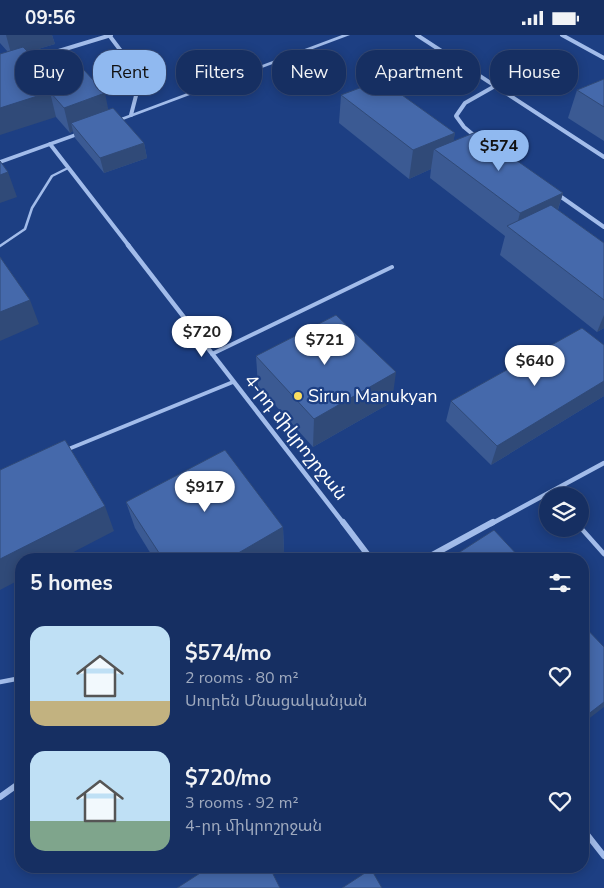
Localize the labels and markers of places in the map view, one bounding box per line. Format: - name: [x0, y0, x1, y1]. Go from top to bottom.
- pin: $574: [469, 129, 529, 172]
- pin: $720: [172, 315, 232, 358]
- pin: $721: [295, 323, 355, 366]
- pin: $640: [505, 345, 565, 387]
- place label: Sirun Manukyan: [308, 384, 437, 408]
- marker: Sirun Manukyan: [292, 390, 304, 402]
- pin: $917: [175, 471, 235, 513]

